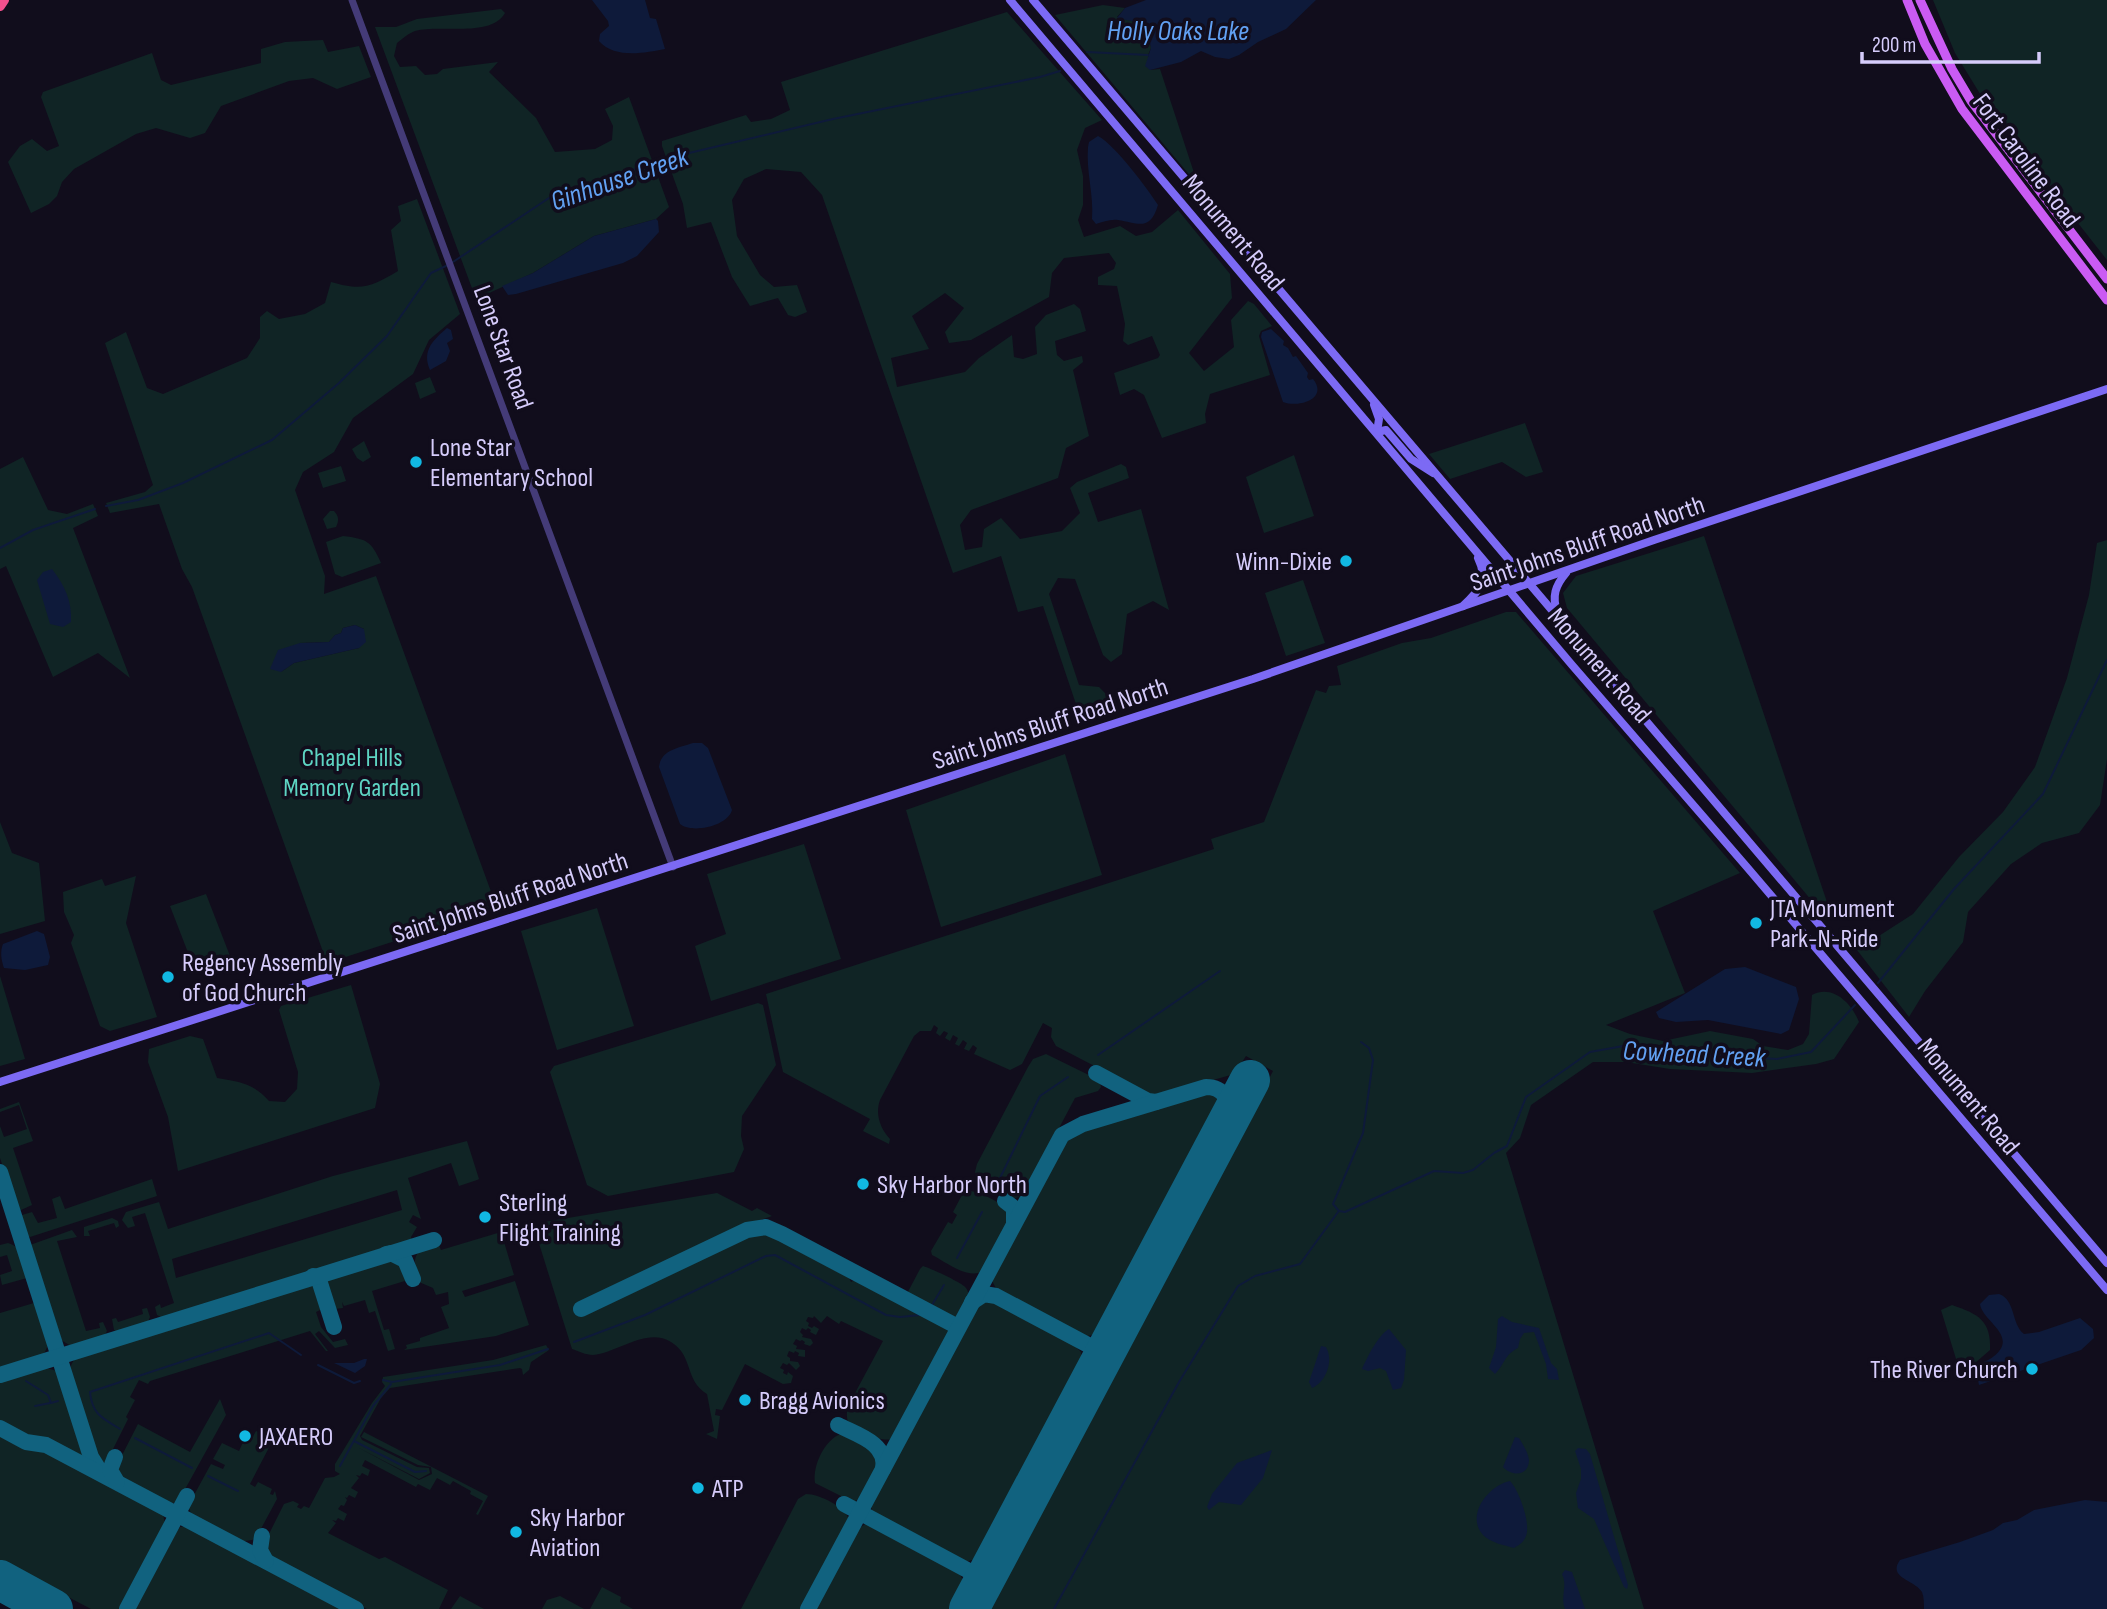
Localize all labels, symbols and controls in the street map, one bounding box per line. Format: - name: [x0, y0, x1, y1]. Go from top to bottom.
- water label: Holly Oaks Lake: [1107, 15, 1249, 48]
- scale bar: [1862, 21, 2039, 65]
- text: 200 m: [1872, 33, 1916, 58]
- street label: Fort Caroline Road: [1965, 88, 2086, 234]
- water label: Ginhouse Creek: [546, 140, 694, 218]
- street label: Monument Road: [1175, 169, 1290, 297]
- street label: Lone Star Road: [466, 281, 539, 414]
- place label: Lone Star Elementary School: [430, 433, 593, 494]
- marker: Lone Star Elementary School: [408, 454, 424, 470]
- street label: Saint Johns Bluff Road North: [1466, 490, 1709, 599]
- place label: Winn-Dixie: [1236, 547, 1332, 578]
- marker: Winn-Dixie: [1338, 553, 1354, 569]
- street label: Monument Road: [1541, 602, 1657, 730]
- street label: Saint Johns Bluff Road North: [929, 672, 1172, 777]
- park label: Chapel Hills Memory Garden: [283, 743, 421, 804]
- street label: Saint Johns Bluff Road North: [389, 846, 632, 951]
- place label: JTA Monument Park-N-Ride: [1769, 894, 1895, 955]
- marker: JTA Monument Park-N-Ride: [1748, 915, 1764, 931]
- place label: Regency Assembly of God Church: [182, 948, 343, 1009]
- marker: Regency Assembly of God Church: [160, 969, 176, 985]
- street label: Monument Road: [1910, 1033, 2025, 1161]
- water label: Cowhead Creek: [1622, 1034, 1768, 1075]
- place label: Sky Harbor North: [877, 1170, 1027, 1201]
- marker: Sky Harbor North: [855, 1176, 871, 1192]
- place label: Sterling Flight Training: [499, 1188, 621, 1249]
- marker: Sterling Flight Training: [477, 1209, 493, 1225]
- place label: The River Church: [1870, 1355, 2018, 1386]
- marker: The River Church: [2024, 1361, 2040, 1377]
- place label: Bragg Avionics: [759, 1386, 885, 1417]
- marker: Bragg Avionics: [737, 1392, 753, 1408]
- place label: JAXAERO: [258, 1422, 333, 1453]
- marker: JAXAERO: [237, 1428, 253, 1444]
- place label: ATP: [711, 1474, 744, 1505]
- marker: ATP: [690, 1480, 706, 1496]
- place label: Sky Harbor Aviation: [529, 1503, 625, 1564]
- marker: Sky Harbor Aviation: [508, 1524, 524, 1540]

